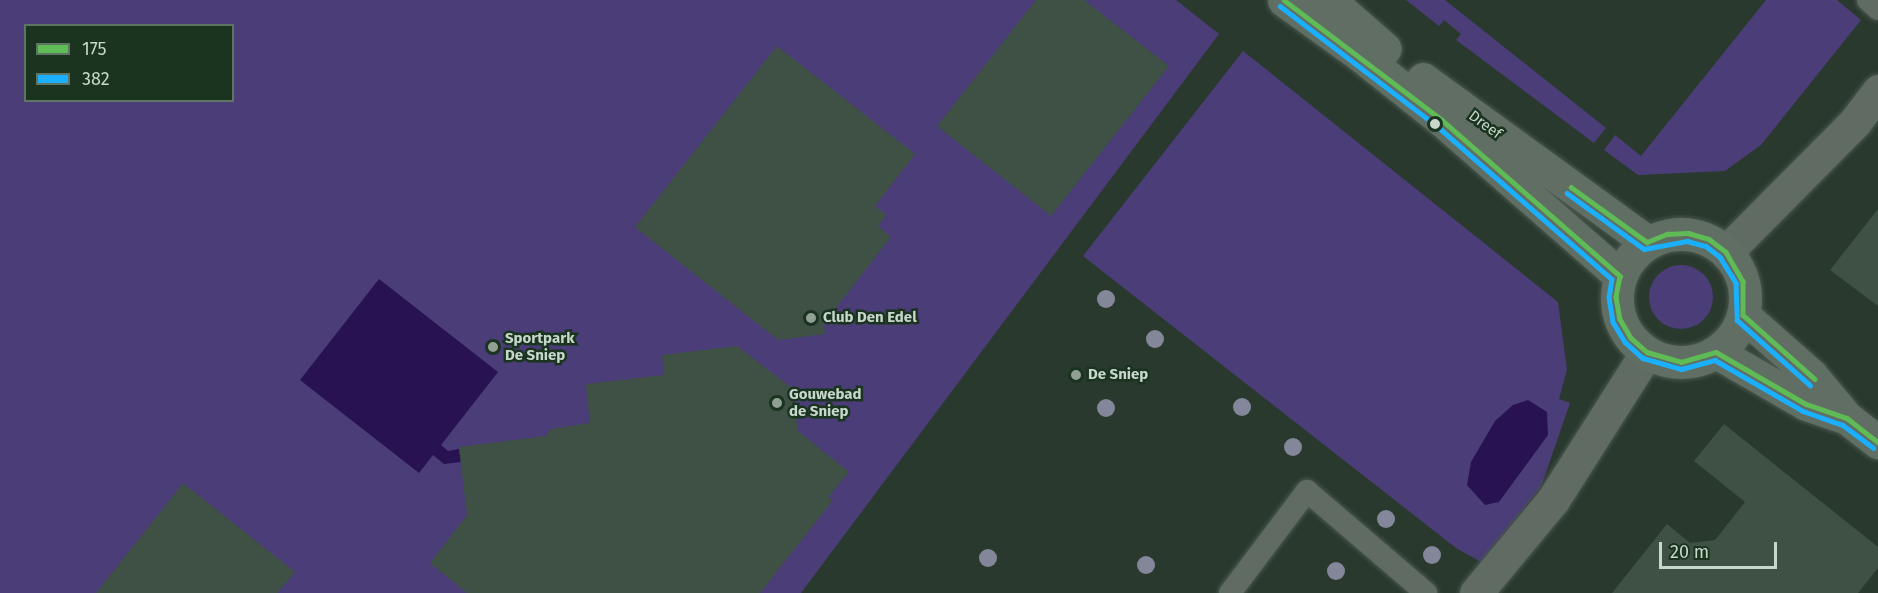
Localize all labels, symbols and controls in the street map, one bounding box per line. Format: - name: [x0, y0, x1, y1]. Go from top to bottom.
- legend: [24, 24, 234, 102]
- text: 175: [82, 38, 107, 60]
- text: 382: [82, 68, 110, 90]
- street label: Dreef: [1465, 107, 1505, 143]
- unlabelled marker: [1429, 118, 1441, 130]
- place label: Club Den Edel: [823, 309, 917, 327]
- marker: Club Den Edel: [804, 311, 818, 325]
- place label: Sportpark De Sniep: [505, 329, 574, 364]
- marker: Sportpark De Sniep: [486, 340, 500, 354]
- place label: De Sniep: [1088, 366, 1148, 384]
- marker: De Sniep: [1069, 368, 1083, 382]
- place label: Gouwebad de Sniep: [789, 385, 862, 420]
- marker: Gouwebad de Sniep: [770, 396, 784, 410]
- scale bar: [1662, 530, 1780, 568]
- text: 20 m: [1670, 541, 1709, 563]

